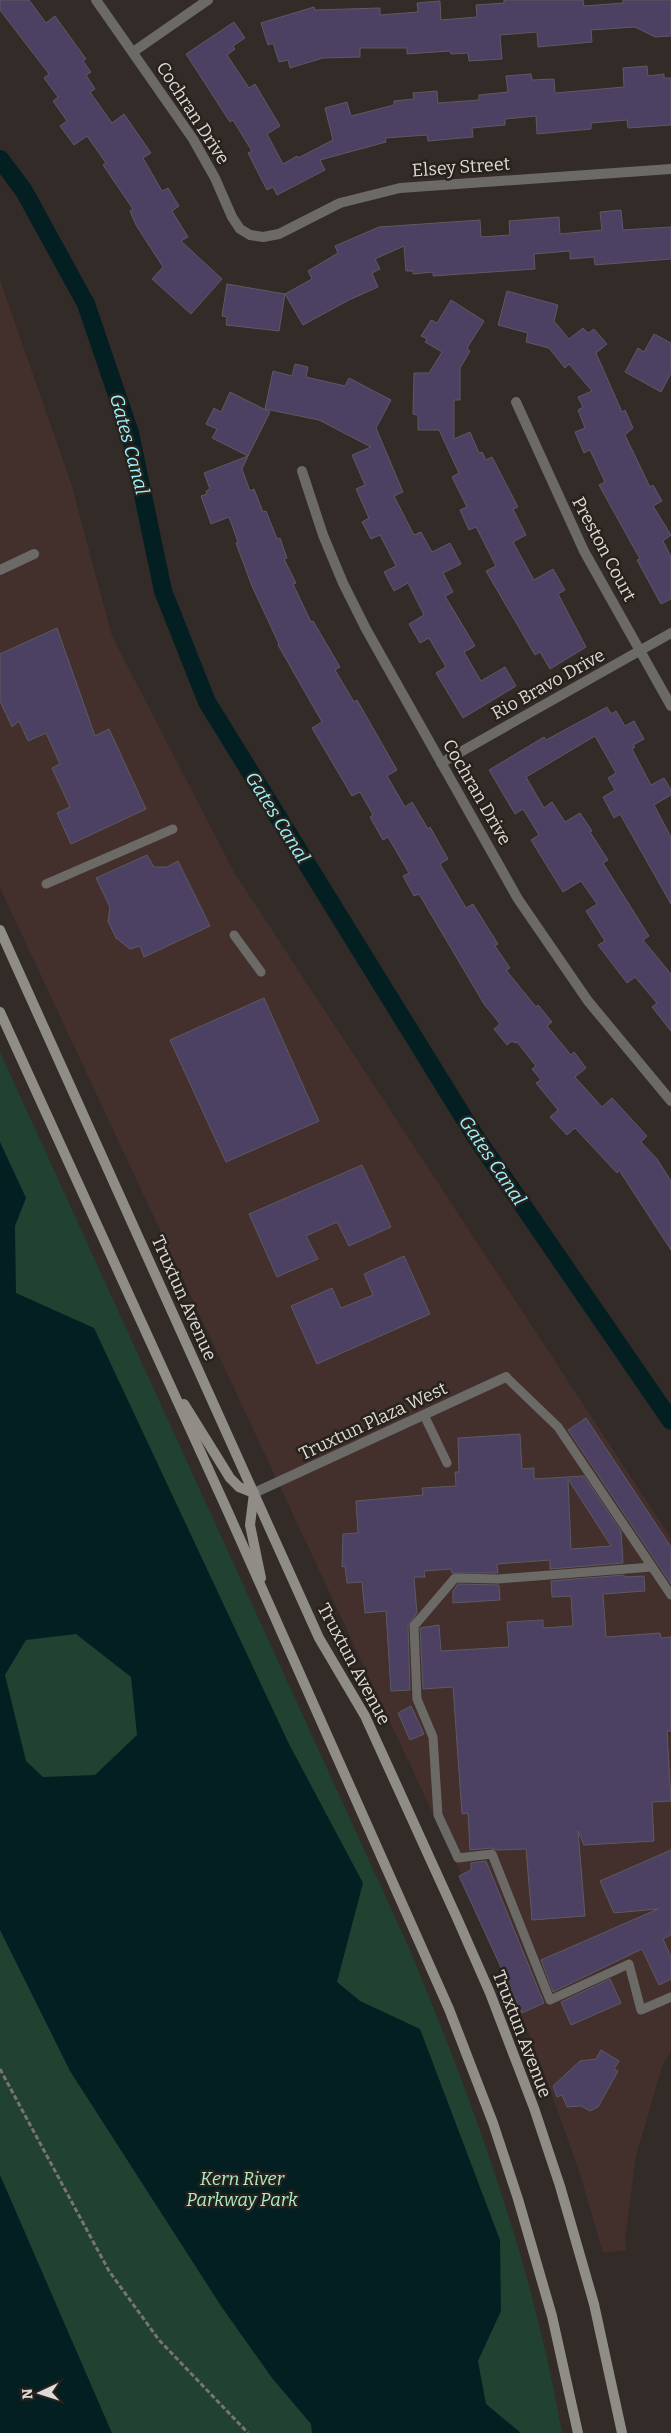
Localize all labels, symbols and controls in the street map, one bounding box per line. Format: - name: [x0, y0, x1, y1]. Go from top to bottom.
- street label: Cochran Drive: [152, 57, 234, 169]
- street label: Elsey Street: [411, 153, 511, 181]
- water label: Gates Canal: [105, 391, 154, 497]
- street label: Preston Court: [567, 493, 641, 605]
- street label: Rio Bravo Drive: [487, 644, 609, 724]
- street label: Cochran Drive: [438, 735, 516, 849]
- water label: Gates Canal: [240, 767, 315, 867]
- water label: Gates Canal: [454, 1111, 531, 1210]
- street label: Truxtun Avenue: [147, 1232, 221, 1364]
- street label: Truxtun Plaza West: [295, 1377, 451, 1465]
- street label: Truxtun Avenue: [313, 1599, 395, 1729]
- street label: Truxtun Avenue: [488, 1967, 556, 2101]
- park label: Kern River Parkway Park: [186, 2168, 298, 2211]
- north arrow: [15, 2368, 65, 2418]
- text: N: [19, 2388, 36, 2400]

